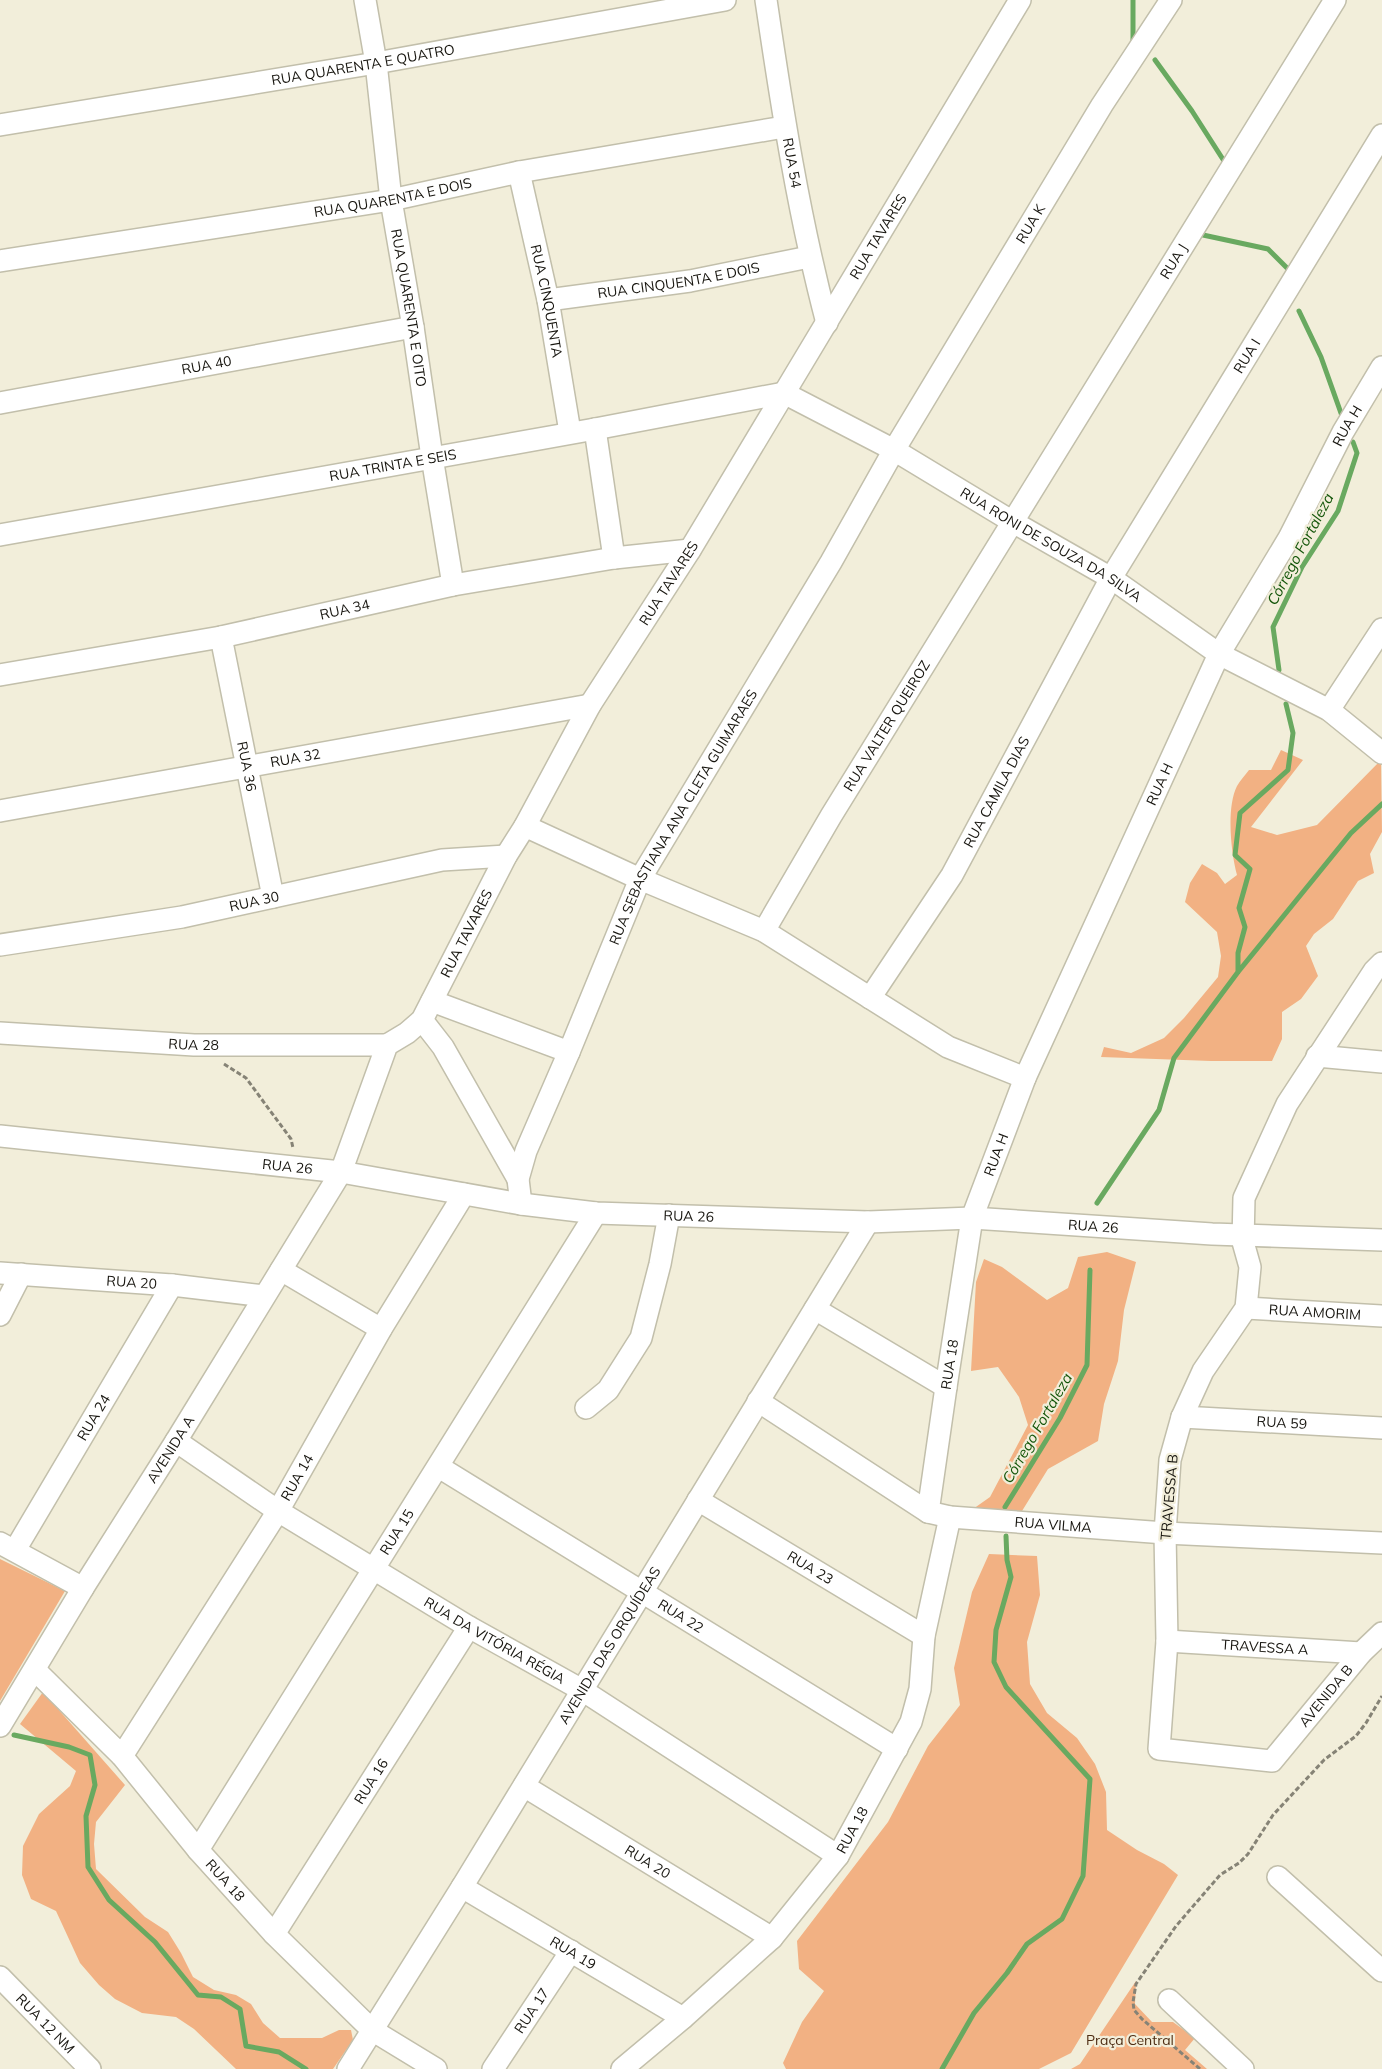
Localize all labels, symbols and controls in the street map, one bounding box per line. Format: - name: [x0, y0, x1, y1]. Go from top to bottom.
- street label: RUA QUARENTA E QUATRO: [270, 40, 456, 89]
- street label: RUA 54: [779, 136, 806, 190]
- street label: RUA QUARENTA E DOIS: [313, 174, 474, 221]
- street label: RUA TAVARES: [846, 190, 911, 283]
- street label: RUA K: [1012, 200, 1050, 247]
- street label: RUA QUARENTA E OITO: [387, 227, 431, 388]
- street label: RUA J: [1156, 240, 1191, 282]
- street label: RUA CINQUENTA: [527, 243, 567, 360]
- street label: RUA CINQUENTA E DOIS: [596, 258, 761, 302]
- street label: RUA I: [1229, 335, 1264, 377]
- street label: RUA 40: [180, 352, 233, 378]
- street label: RUA H: [1328, 402, 1366, 449]
- street label: RUA TRINTA E SEIS: [328, 445, 458, 485]
- street label: RUA RONI DE SOUZA DA SILVA: [957, 483, 1146, 606]
- water label: Córrego Fortaleza: [1263, 490, 1337, 608]
- street label: RUA TAVARES: [635, 538, 702, 629]
- street label: RUA 34: [318, 595, 372, 624]
- street label: RUA VALTER QUEIROZ: [839, 657, 934, 795]
- street label: RUA SEBASTIANA ANA CLETA GUIMARAES: [605, 686, 761, 947]
- street label: RUA CAMILA DIAS: [959, 733, 1034, 851]
- street label: RUA 36: [233, 740, 261, 793]
- street label: RUA 32: [269, 745, 322, 771]
- street label: RUA H: [1142, 760, 1177, 808]
- street label: RUA TAVARES: [436, 886, 496, 981]
- street label: RUA 30: [227, 887, 281, 915]
- street label: RUA 28: [168, 1034, 219, 1054]
- street label: RUA H: [980, 1131, 1012, 1179]
- street label: RUA 26: [261, 1155, 314, 1178]
- street label: RUA 26: [663, 1206, 714, 1226]
- street label: RUA 26: [1067, 1215, 1119, 1237]
- street label: RUA 20: [106, 1271, 158, 1293]
- street label: RUA AMORIM: [1268, 1300, 1361, 1324]
- street label: RUA 18: [937, 1338, 962, 1391]
- water label: Córrego Fortaleza: [998, 1370, 1076, 1486]
- street label: RUA 24: [73, 1391, 114, 1444]
- street label: AVENIDA A: [143, 1412, 199, 1486]
- street label: RUA 59: [1256, 1412, 1308, 1433]
- street label: RUA 14: [277, 1450, 318, 1504]
- street label: TRAVESSA B: [1156, 1453, 1182, 1541]
- street label: RUA 15: [376, 1506, 418, 1558]
- street label: RUA VILMA: [1014, 1513, 1093, 1537]
- street label: RUA 23: [784, 1547, 837, 1588]
- street label: AVENIDA DAS ORQUÍDEAS: [555, 1563, 665, 1727]
- street label: RUA DA VITÓRIA RÉGIA: [421, 1593, 569, 1688]
- street label: RUA 22: [655, 1595, 707, 1637]
- street label: TRAVESSA A: [1221, 1635, 1310, 1659]
- street label: AVENIDA B: [1295, 1661, 1357, 1731]
- street label: RUA 16: [350, 1755, 392, 1807]
- street label: RUA 18: [832, 1804, 872, 1857]
- street label: RUA 20: [621, 1841, 674, 1883]
- street label: RUA 18: [202, 1855, 249, 1905]
- street label: RUA 19: [547, 1932, 599, 1973]
- street label: RUA 17: [510, 1985, 553, 2037]
- street label: RUA 12 NM: [12, 1990, 79, 2057]
- park label: Praça Central: [1086, 2031, 1174, 2049]

